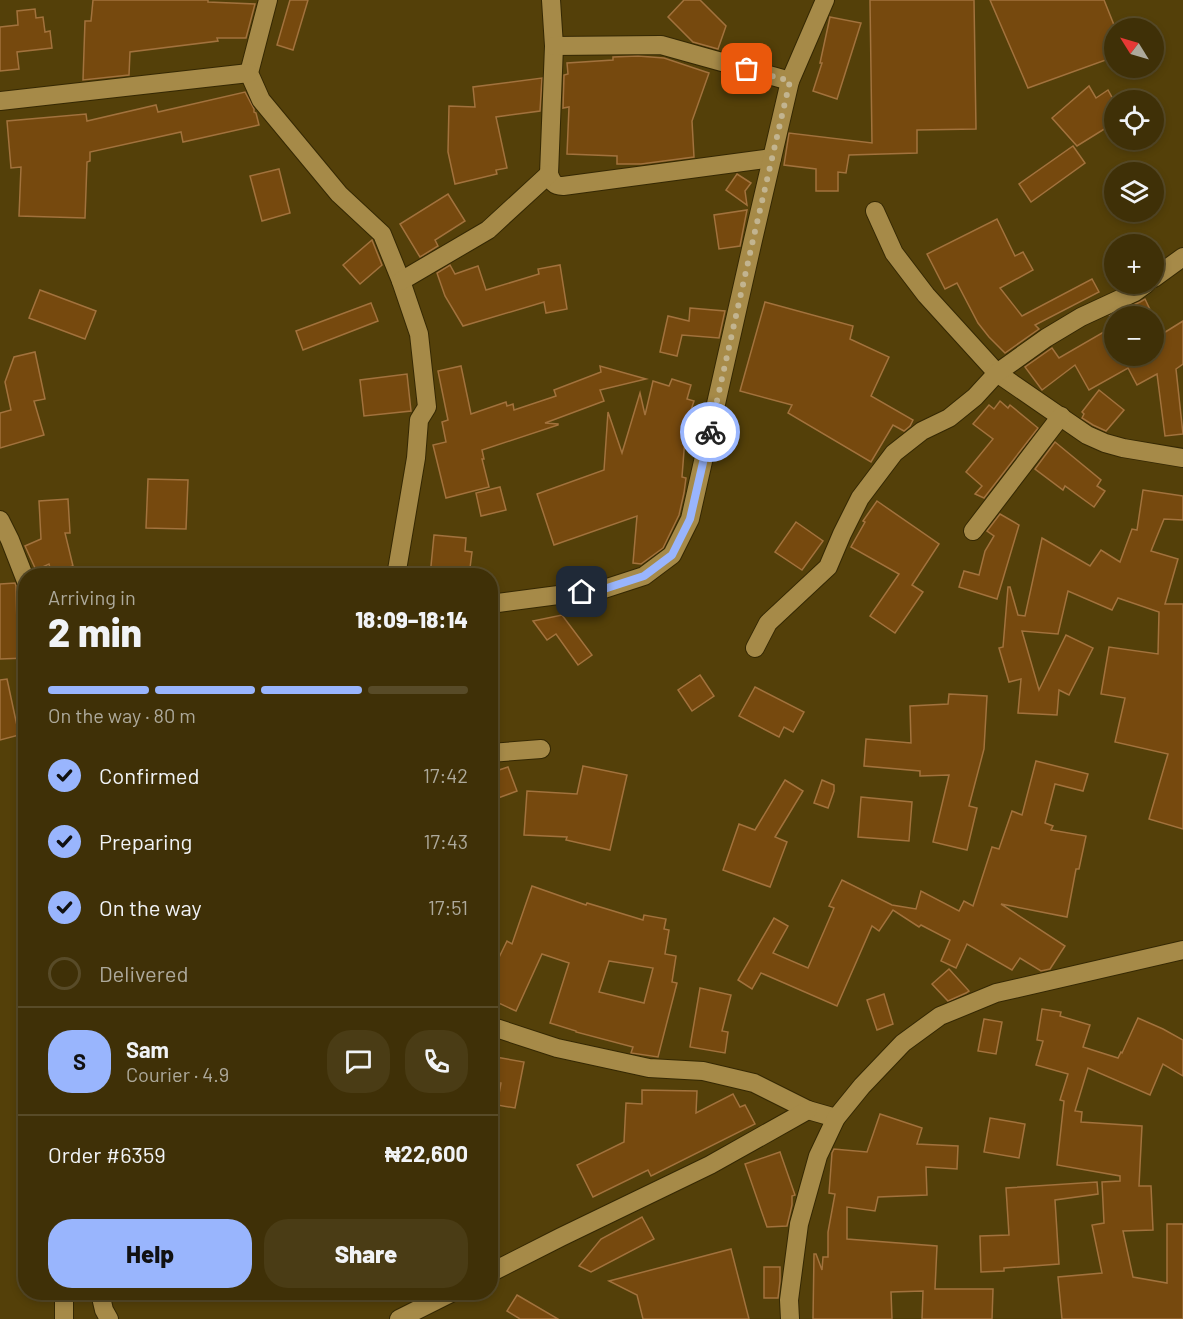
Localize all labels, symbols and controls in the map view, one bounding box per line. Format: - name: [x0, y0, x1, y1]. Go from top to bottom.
- north arrow: [1104, 18, 1164, 78]
- map controls: [1104, 18, 1164, 366]
- pin: [721, 43, 772, 94]
- icon: bag: [730, 52, 763, 85]
- button: locate: [1104, 90, 1164, 150]
- button: layers: [1104, 162, 1164, 222]
- button: +: [1104, 234, 1164, 294]
- button: −: [1104, 306, 1164, 366]
- courier: [680, 402, 740, 462]
- icon: bike: [694, 416, 727, 449]
- pin: [556, 566, 607, 617]
- icon: home: [565, 575, 598, 608]
- text: Arriving in: [48, 585, 136, 609]
- text: 18:09–18:14: [355, 606, 468, 632]
- text: 2 min: [48, 608, 142, 655]
- text: On the way · 80 m: [48, 703, 196, 727]
- icon: check: [48, 759, 81, 792]
- text: Confirmed: [99, 762, 199, 788]
- text: 17:42: [423, 763, 468, 787]
- icon: check: [48, 825, 81, 858]
- text: Preparing: [99, 828, 192, 854]
- text: 17:43: [423, 829, 468, 853]
- icon: check: [48, 891, 81, 924]
- text: On the way: [99, 894, 202, 920]
- text: 17:51: [428, 895, 468, 919]
- text: Delivered: [99, 960, 188, 986]
- button: chat: [327, 1030, 390, 1093]
- button: phone: [405, 1030, 468, 1093]
- text: Sam: [126, 1036, 169, 1062]
- text: S: [73, 1048, 86, 1074]
- text: Courier · 4.9: [126, 1062, 229, 1086]
- text: ₦22,600: [385, 1140, 468, 1166]
- text: Order #6359: [48, 1141, 166, 1167]
- button: Help: [48, 1219, 252, 1288]
- button: Share: [264, 1219, 468, 1288]

